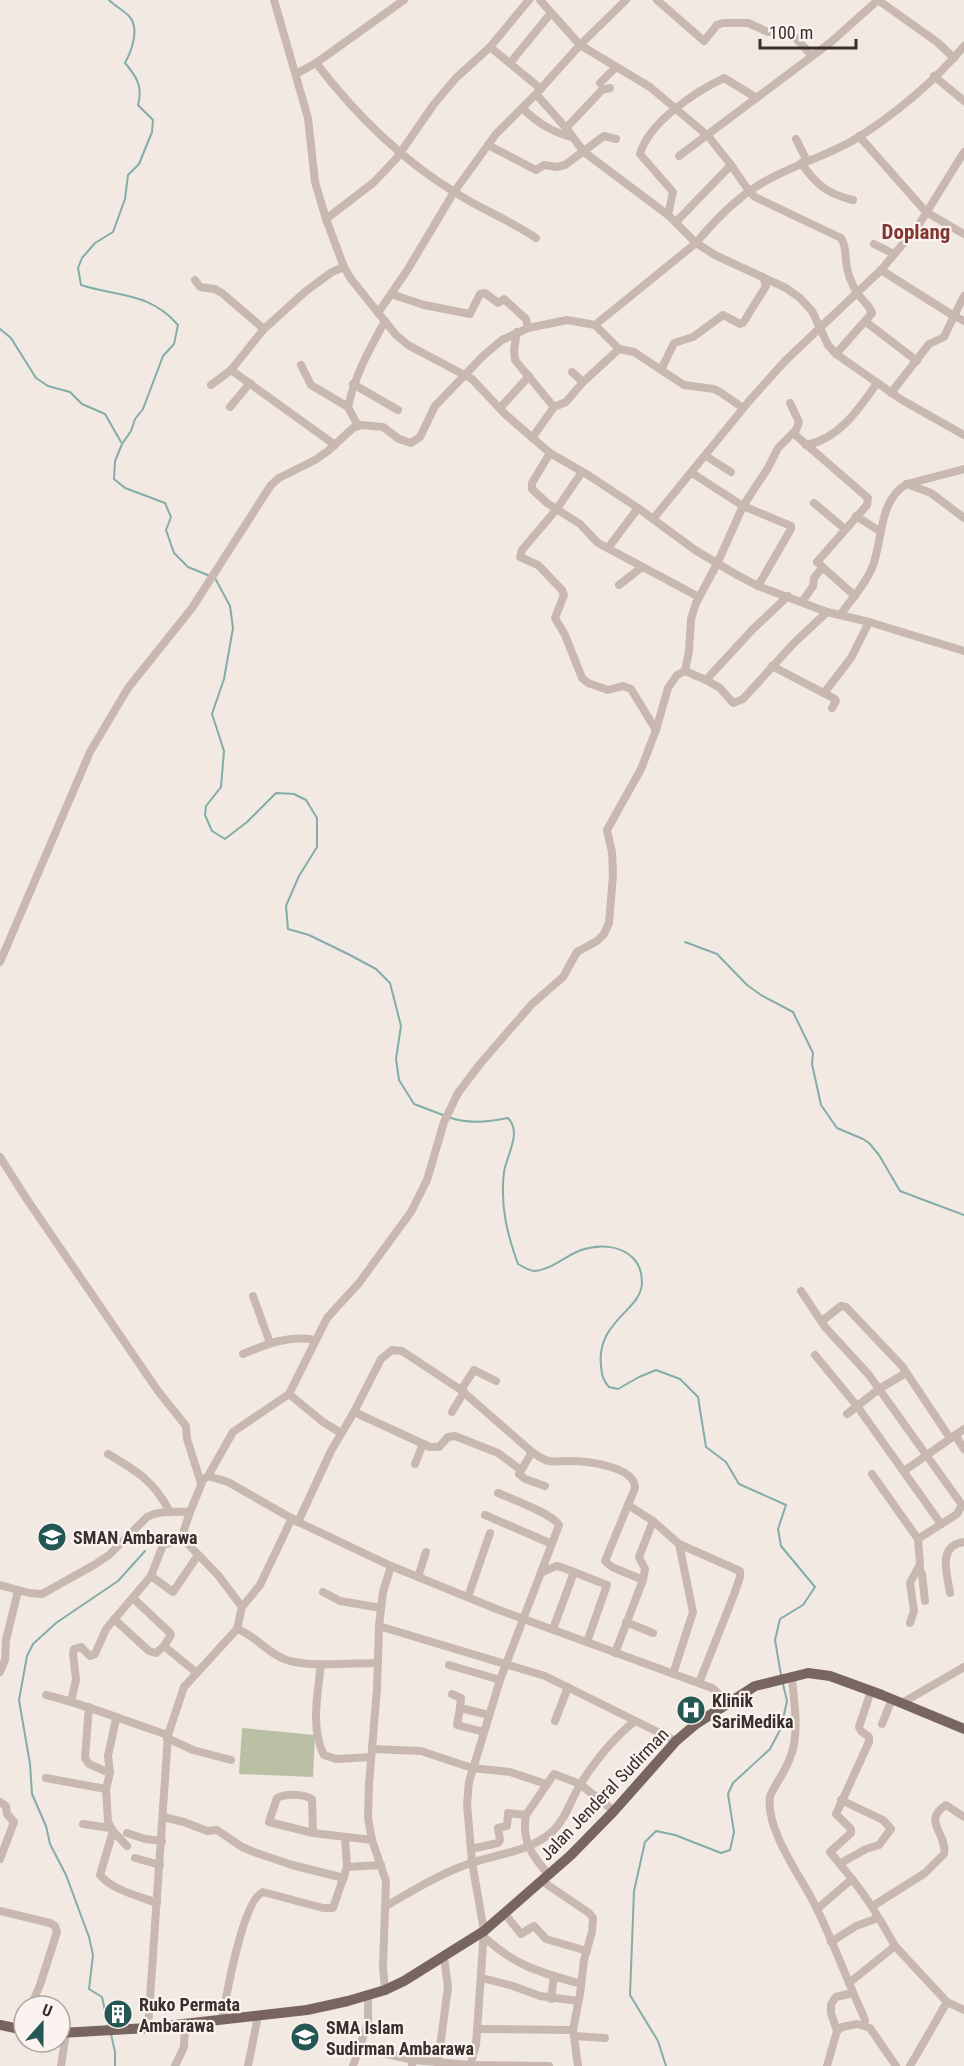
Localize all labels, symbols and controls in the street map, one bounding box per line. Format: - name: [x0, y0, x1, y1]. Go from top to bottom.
- scale bar: [760, 12, 856, 50]
- text: 100 m: [769, 22, 813, 43]
- district label: Doplang: [882, 220, 950, 244]
- school or university icon: SMAN Ambarawa: [36, 1521, 68, 1553]
- place label: SMAN Ambarawa: [73, 1527, 198, 1548]
- place label: Klinik SariMedika: [712, 1690, 794, 1732]
- hospital icon: Klinik SariMedika: [675, 1694, 707, 1726]
- street label: Jalan Jenderal Sudirman: [535, 1724, 673, 1864]
- north arrow: [12, 1994, 72, 2054]
- place label: Ruko Permata Ambarawa: [139, 1994, 240, 2036]
- building icon: Ruko Permata Ambarawa: [102, 1998, 134, 2030]
- text: U: [40, 2000, 55, 2021]
- place label: SMA Islam Sudirman Ambarawa: [326, 2017, 474, 2059]
- school or university icon: SMA Islam Sudirman Ambarawa: [289, 2021, 321, 2053]

